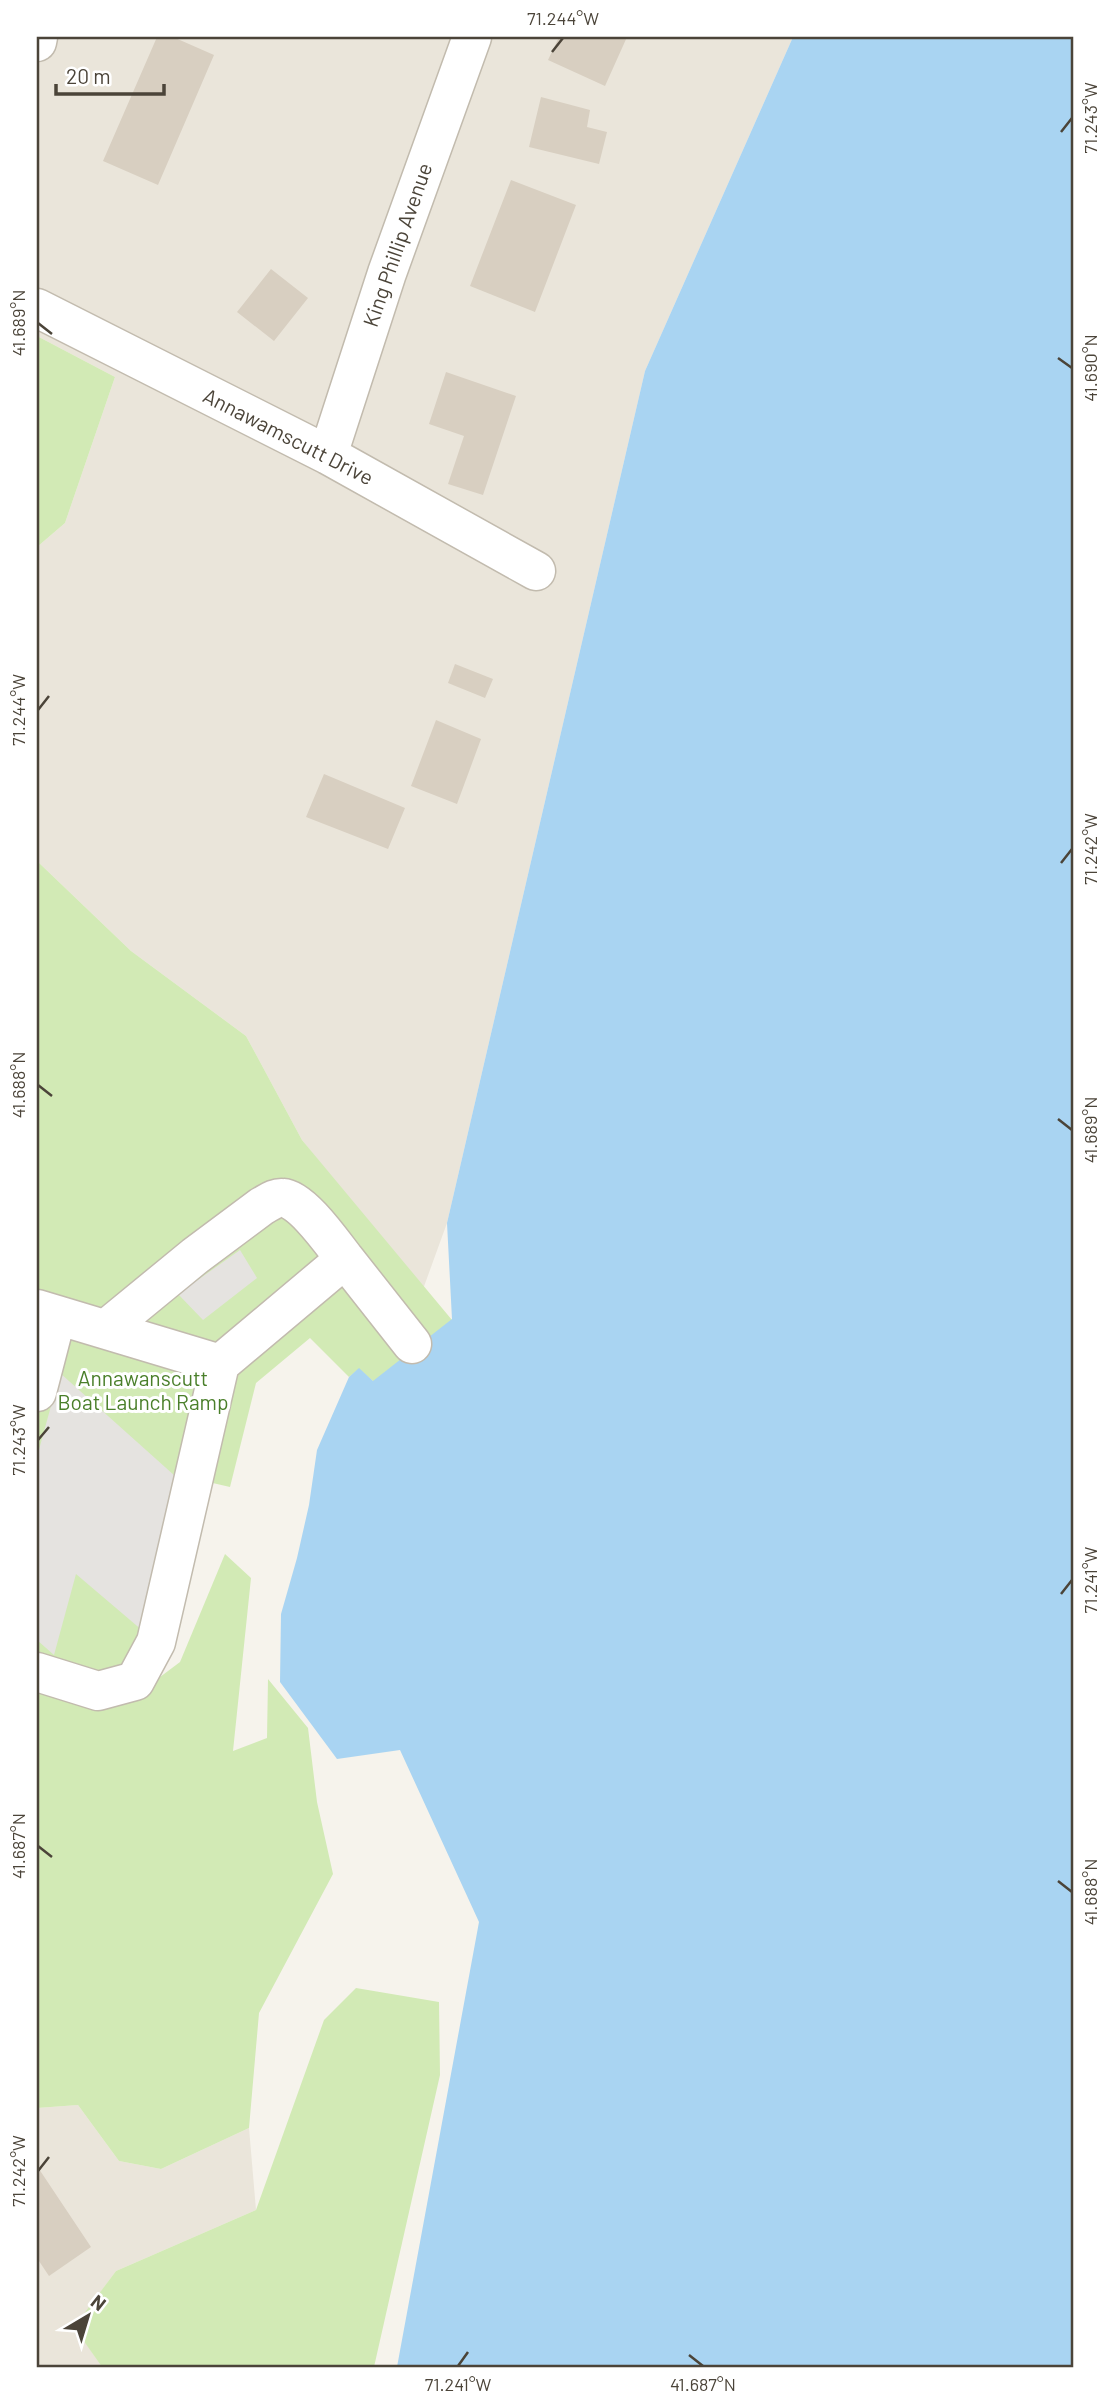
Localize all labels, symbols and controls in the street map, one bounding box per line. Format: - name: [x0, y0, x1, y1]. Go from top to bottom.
- text: 71.244°W: [527, 7, 599, 29]
- scale bar: [56, 52, 164, 96]
- text: 20 m: [66, 63, 111, 88]
- text: 71.243°W: [1079, 82, 1101, 154]
- street label: King Phillip Avenue: [357, 159, 436, 330]
- text: 41.689°N: [7, 290, 29, 356]
- text: 41.690°N: [1079, 334, 1101, 402]
- street label: Annawamscutt Drive: [199, 382, 378, 489]
- text: 71.244°W: [7, 674, 29, 746]
- text: 71.242°W: [1079, 813, 1101, 885]
- text: 41.688°N: [7, 1052, 29, 1118]
- text: 41.689°N: [1079, 1097, 1101, 1163]
- park label: Annawanscutt Boat Launch Ramp: [57, 1365, 229, 1414]
- text: 71.243°W: [7, 1404, 29, 1476]
- text: 71.241°W: [1079, 1546, 1101, 1613]
- text: 41.687°N: [7, 1813, 29, 1879]
- text: 41.688°N: [1079, 1859, 1101, 1925]
- text: 71.242°W: [7, 2135, 29, 2207]
- north arrow: [52, 2282, 122, 2352]
- text: N: [87, 2289, 111, 2315]
- text: 71.241°W: [425, 2373, 492, 2395]
- text: 41.687°N: [670, 2373, 736, 2395]

